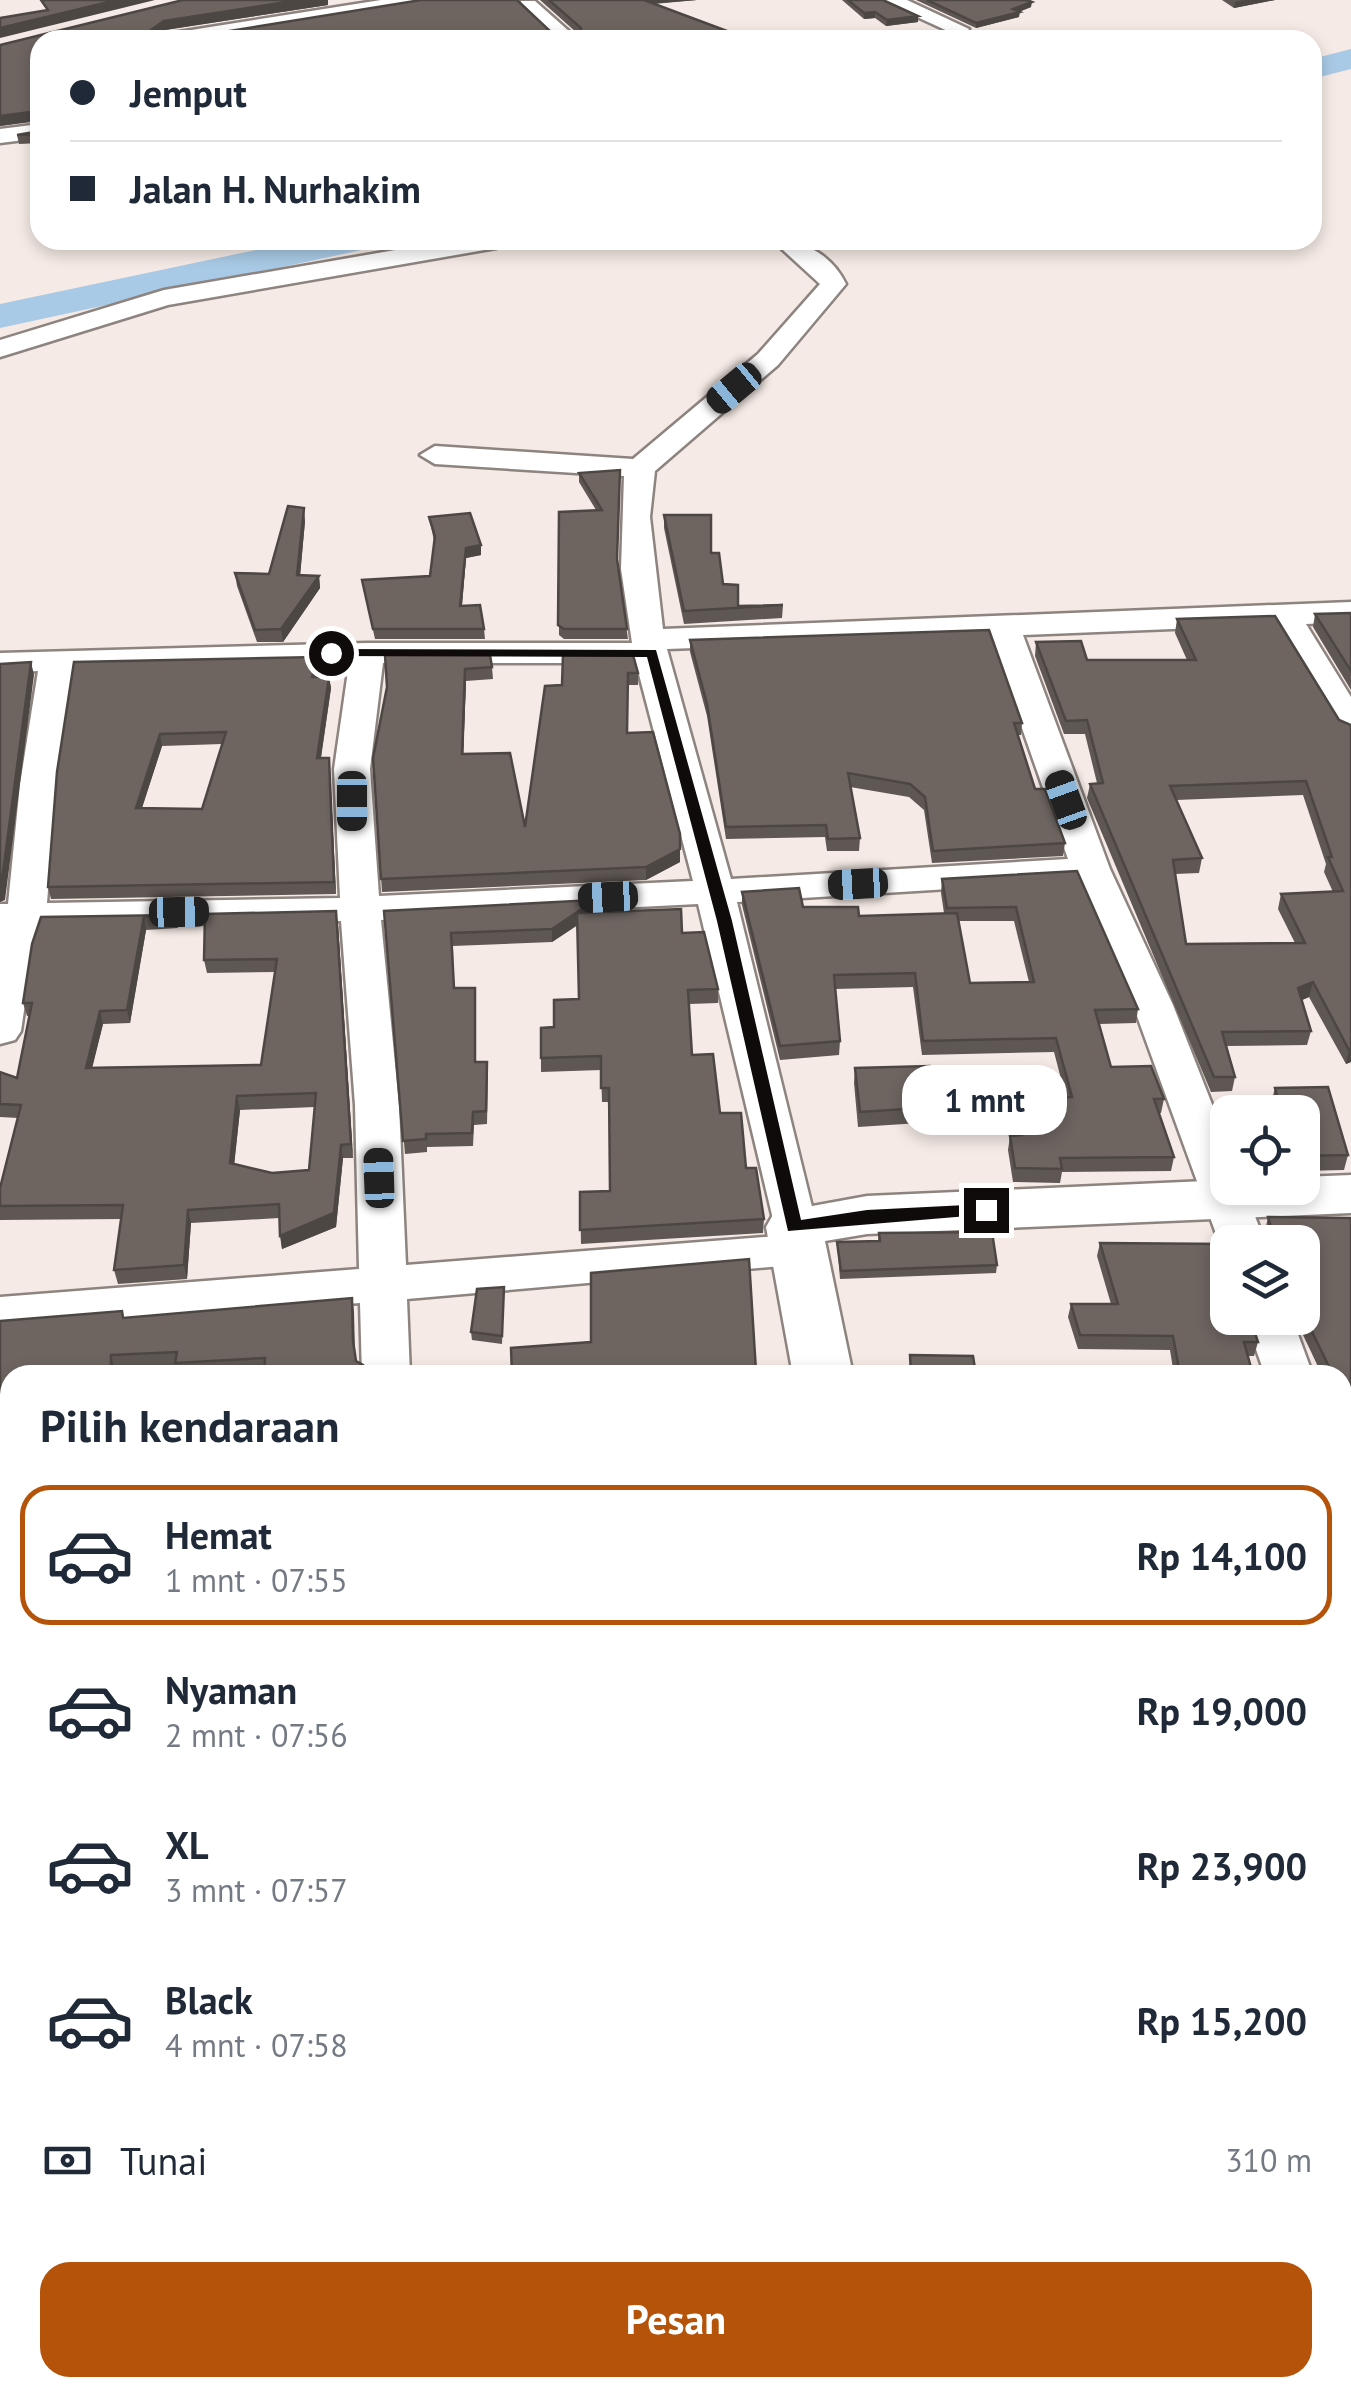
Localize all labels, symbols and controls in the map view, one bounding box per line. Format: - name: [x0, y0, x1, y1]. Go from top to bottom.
- text: Jemput: [130, 68, 247, 117]
- text: Jalan H. Nurhakim: [130, 164, 421, 213]
- car: [701, 357, 767, 419]
- route start: [309, 631, 354, 676]
- car: [1042, 767, 1090, 833]
- car: [337, 771, 367, 831]
- car: [827, 867, 889, 901]
- car: [577, 880, 639, 914]
- car: [149, 896, 209, 928]
- callout: 1 mnt: [904, 1065, 1068, 1135]
- text: 1 mnt: [944, 1079, 1025, 1121]
- map controls: [1210, 1095, 1320, 1335]
- button: locate: [1210, 1095, 1320, 1205]
- car: [363, 1147, 395, 1209]
- route end: [964, 1188, 1009, 1233]
- button: layers: [1210, 1225, 1320, 1335]
- text: Pilih kendaraan: [40, 1396, 340, 1454]
- icon: car: [45, 1510, 135, 1600]
- text: Hemat: [165, 1510, 272, 1559]
- text: Rp 14,100: [1137, 1531, 1307, 1580]
- text: 1 mnt · 07:55: [165, 1559, 348, 1601]
- icon: car: [45, 1665, 135, 1755]
- text: Nyaman: [165, 1665, 297, 1714]
- text: Rp 19,000: [1137, 1686, 1307, 1735]
- text: 2 mnt · 07:56: [165, 1714, 348, 1756]
- icon: car: [45, 1820, 135, 1910]
- text: XL: [165, 1820, 209, 1869]
- text: Rp 23,900: [1137, 1841, 1307, 1890]
- text: 3 mnt · 07:57: [165, 1869, 348, 1911]
- icon: car: [45, 1975, 135, 2065]
- text: Black: [165, 1975, 253, 2024]
- text: Rp 15,200: [1137, 1996, 1307, 2045]
- text: 4 mnt · 07:58: [165, 2024, 348, 2066]
- icon: cash: [40, 2133, 95, 2188]
- text: Tunai: [120, 2136, 207, 2185]
- text: 310 m: [1225, 2139, 1312, 2181]
- button: Pesan: [40, 2262, 1312, 2377]

